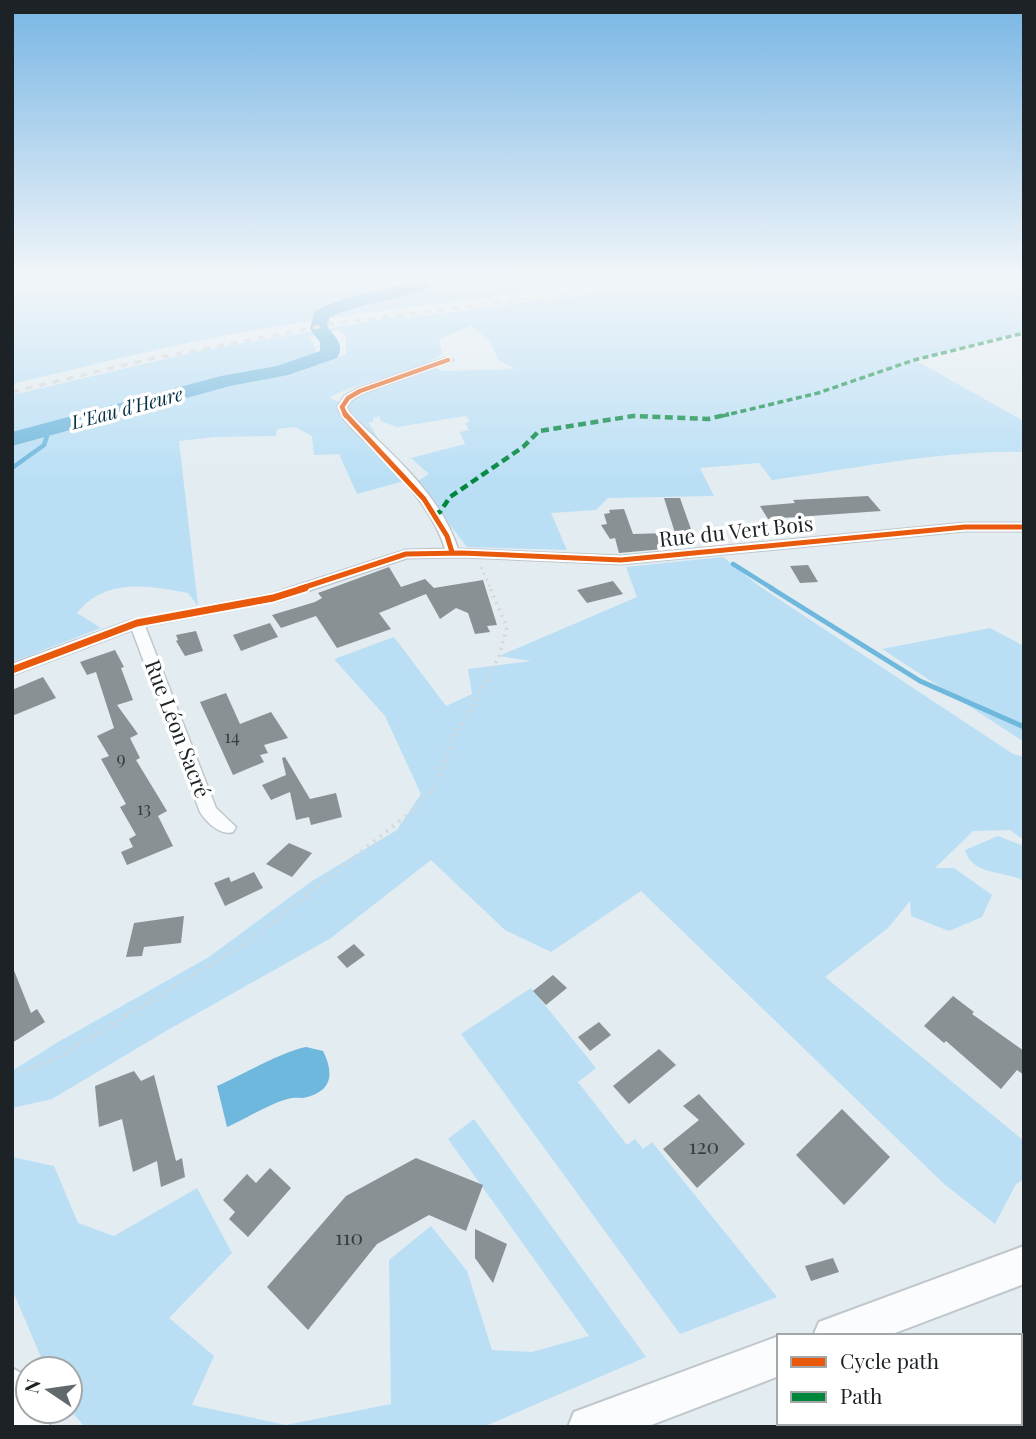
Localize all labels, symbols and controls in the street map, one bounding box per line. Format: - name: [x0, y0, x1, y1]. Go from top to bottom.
- water label: L'Eau d'Heure: [67, 380, 185, 435]
- street label: Rue du Vert Bois: [657, 508, 814, 552]
- street label: Rue Léon Sacré: [140, 655, 218, 801]
- house number: 14: [224, 724, 240, 748]
- house number: 9: [116, 746, 126, 770]
- house number: 13: [137, 796, 151, 820]
- house number: 120: [689, 1131, 719, 1159]
- house number: 110: [335, 1222, 363, 1250]
- legend: [777, 1334, 1022, 1425]
- text: Cycle path: [840, 1346, 940, 1374]
- north arrow: [14, 1355, 84, 1425]
- text: N: [17, 1376, 46, 1396]
- text: Path: [840, 1381, 883, 1409]

